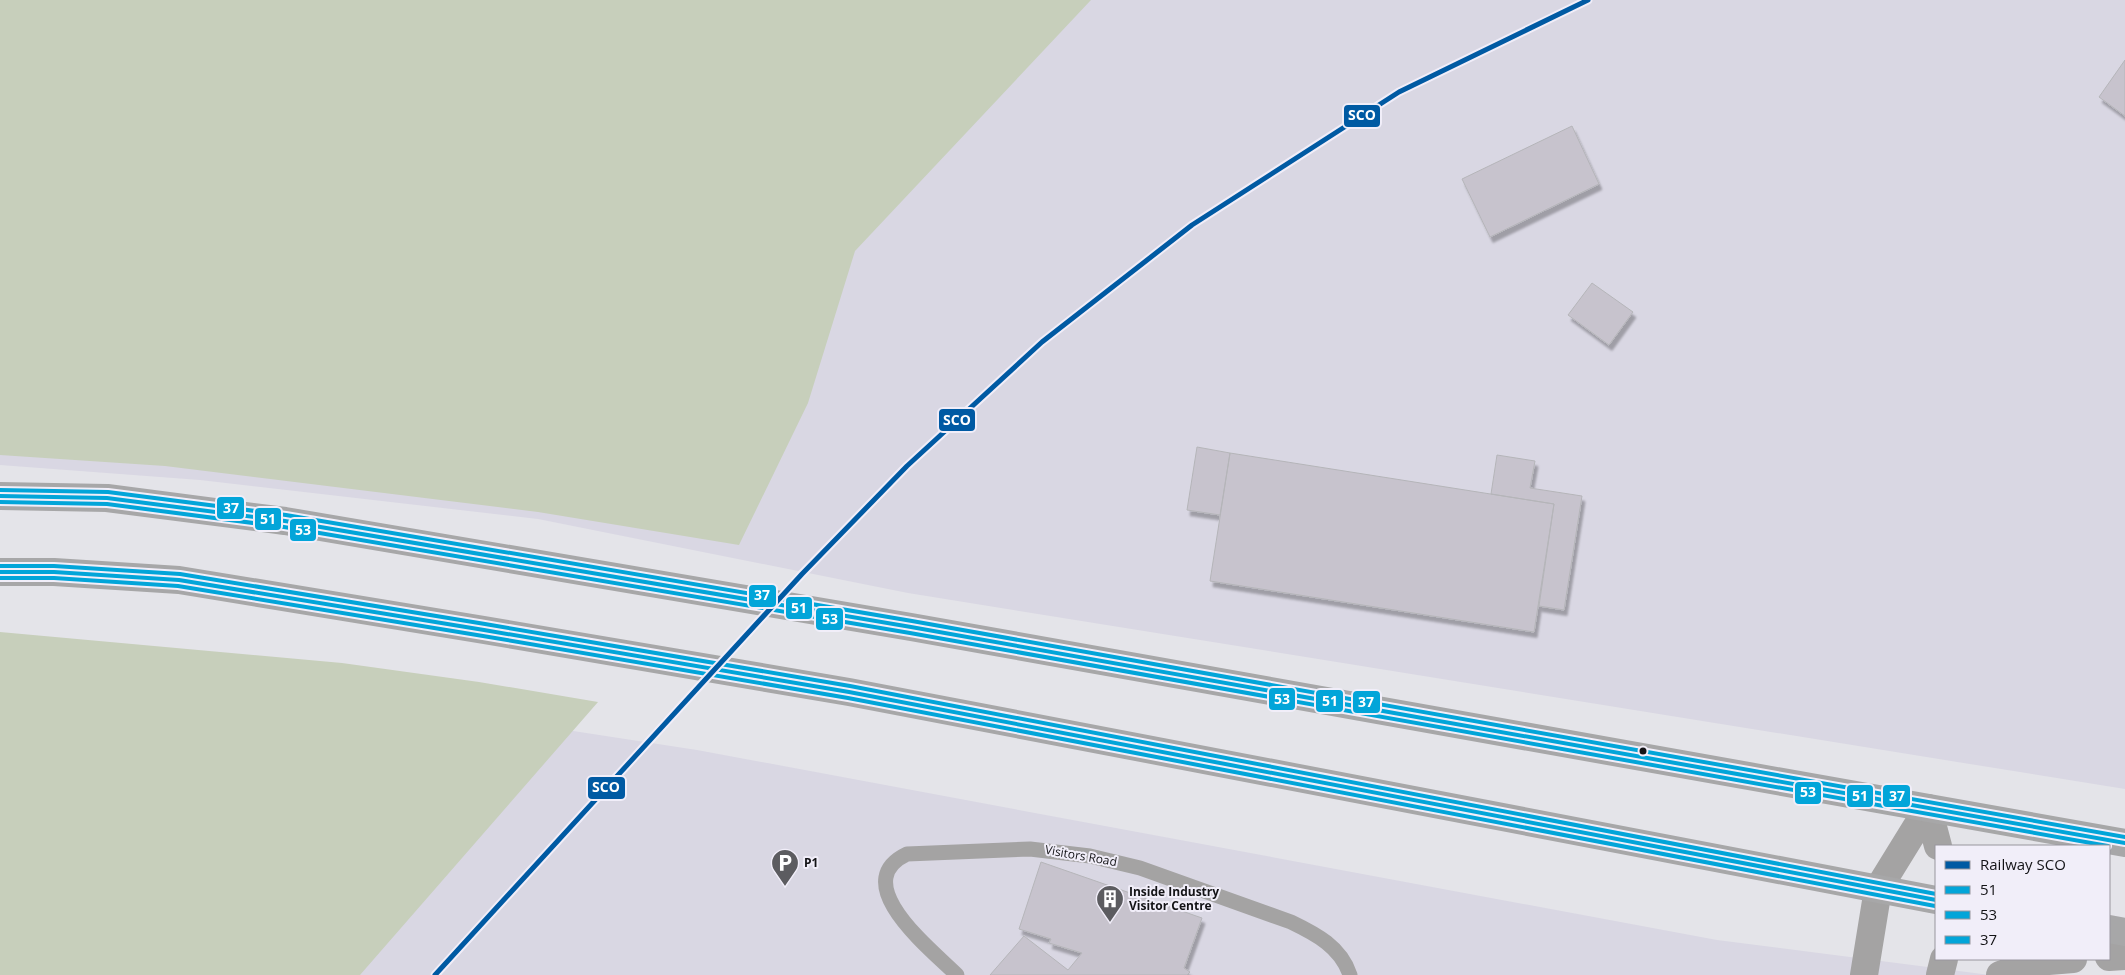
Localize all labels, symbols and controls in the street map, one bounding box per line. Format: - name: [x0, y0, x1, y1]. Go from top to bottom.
- line badge: SCO: [1343, 104, 1381, 128]
- text: SCO: [1348, 105, 1376, 124]
- line badge: SCO: [938, 408, 976, 432]
- text: SCO: [943, 410, 971, 429]
- line badge: 37: [216, 496, 245, 520]
- text: 37: [223, 498, 239, 517]
- line badge: 51: [254, 507, 282, 531]
- text: 51: [260, 509, 276, 528]
- line badge: 53: [289, 518, 317, 542]
- text: 53: [295, 520, 311, 539]
- line badge: 37: [748, 584, 777, 608]
- text: 37: [754, 585, 770, 604]
- line badge: 51: [785, 596, 813, 620]
- text: 51: [791, 598, 807, 617]
- line badge: 53: [815, 607, 844, 631]
- text: 53: [822, 609, 838, 628]
- line badge: 53: [1268, 687, 1296, 711]
- text: 53: [1274, 689, 1290, 708]
- line badge: 51: [1315, 689, 1344, 713]
- line badge: 37: [1352, 690, 1381, 714]
- text: 51: [1322, 691, 1338, 710]
- text: 37: [1358, 692, 1374, 711]
- unlabelled marker: [1638, 746, 1648, 756]
- line badge: SCO: [587, 776, 626, 800]
- text: SCO: [592, 777, 620, 796]
- line badge: 53: [1794, 781, 1822, 805]
- text: 53: [1800, 782, 1816, 801]
- line badge: 51: [1846, 784, 1874, 808]
- line badge: 37: [1882, 784, 1911, 808]
- text: 51: [1852, 786, 1868, 805]
- text: 37: [1889, 786, 1905, 805]
- street label: Visitors Road: [1044, 841, 1118, 870]
- legend: [1935, 845, 2110, 960]
- parking icon: P1: [770, 848, 800, 887]
- place label: P1: [804, 854, 818, 871]
- text: Railway SCO: [1980, 854, 2066, 874]
- text: 51: [1980, 879, 1997, 899]
- place label: Inside Industry Visitor Centre: [1129, 883, 1219, 914]
- building icon: Inside Industry Visitor Centre: [1095, 884, 1125, 923]
- text: 53: [1980, 904, 1997, 924]
- text: 37: [1980, 929, 1997, 949]

